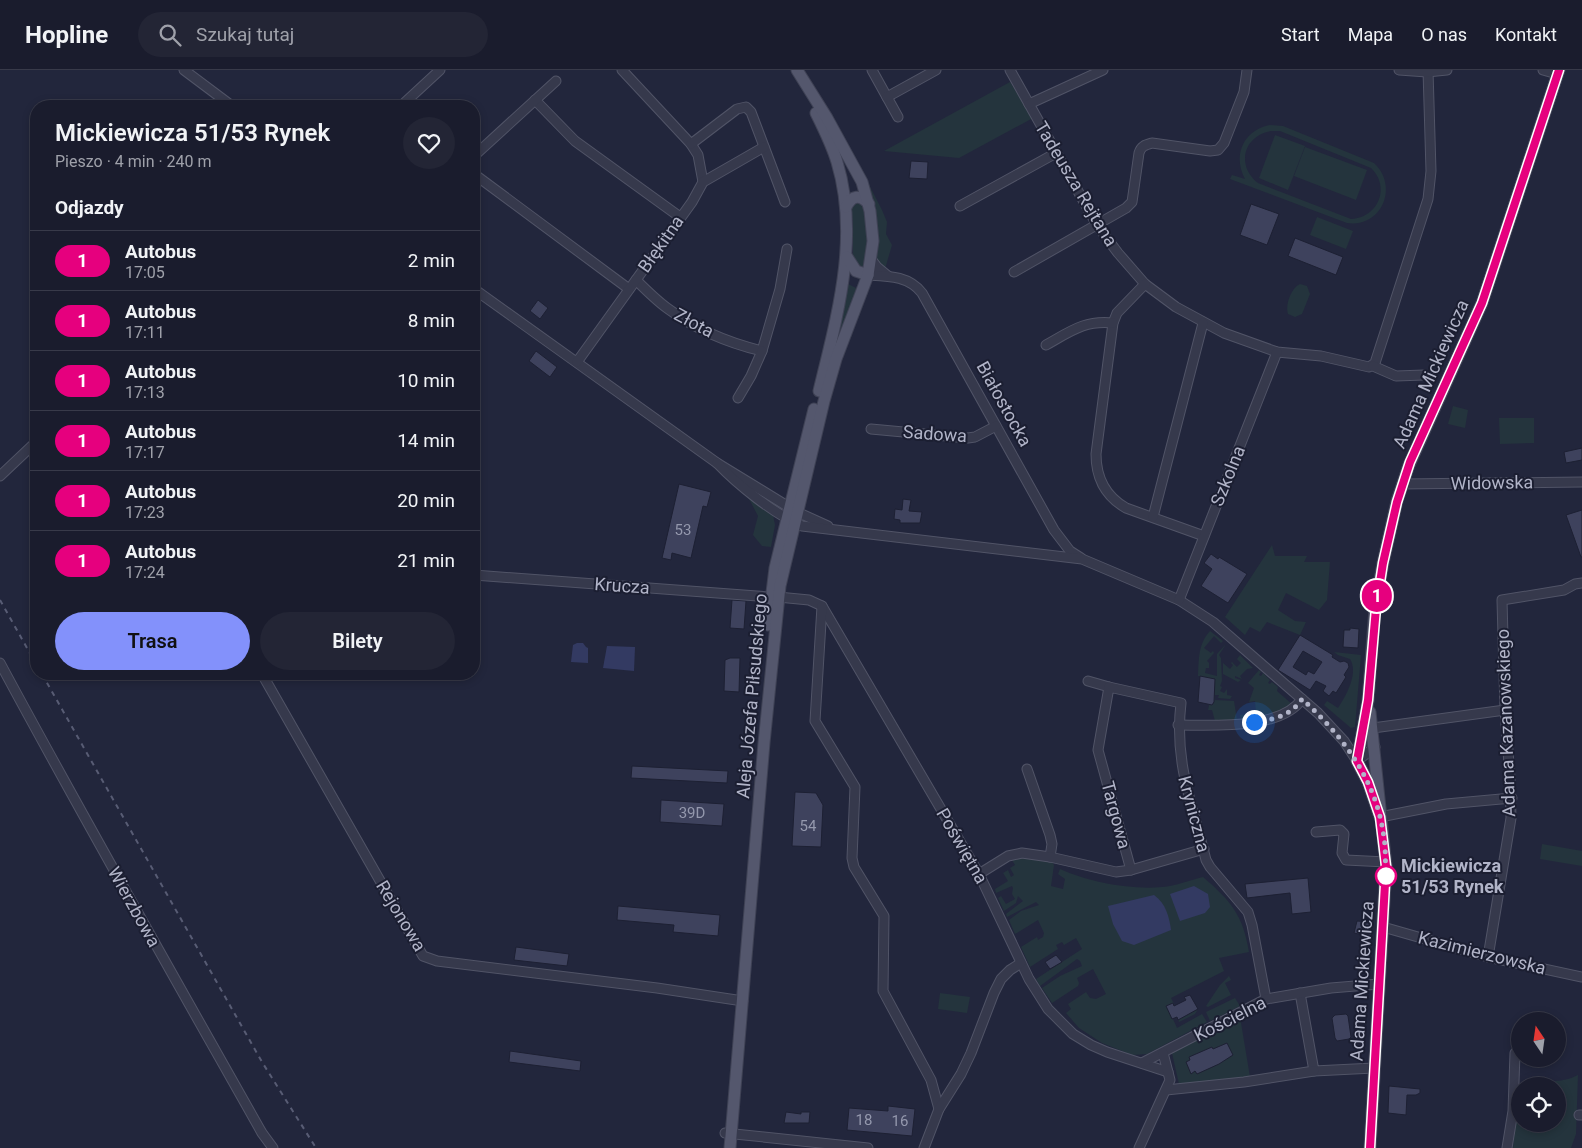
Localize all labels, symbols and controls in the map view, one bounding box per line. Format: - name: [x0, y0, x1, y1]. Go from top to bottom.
- search box: [138, 12, 488, 57]
- text: Hopline: [25, 21, 108, 49]
- icon: search: [156, 21, 184, 49]
- text: Szukaj tutaj: [196, 23, 294, 46]
- text: Start: [1281, 24, 1320, 45]
- text: Mapa: [1348, 24, 1393, 45]
- text: O nas: [1421, 24, 1467, 45]
- text: Kontakt: [1495, 24, 1557, 45]
- button: heart: [403, 117, 455, 169]
- street label: Tadeusza Rejtana: [1031, 117, 1122, 250]
- text: Mickiewicza 51/53 Rynek: [55, 119, 330, 147]
- text: Pieszo · 4 min · 240 m: [55, 152, 212, 171]
- text: Odjazdy: [55, 196, 124, 219]
- street label: Błękitna: [633, 211, 688, 276]
- text: Autobus: [125, 240, 196, 263]
- text: 2 min: [408, 249, 455, 272]
- text: 1: [77, 250, 88, 271]
- text: 17:05: [125, 263, 165, 282]
- street label: Adama Mickiewicza: [1388, 296, 1473, 451]
- text: Autobus: [125, 300, 196, 323]
- street label: Złota: [671, 304, 718, 342]
- text: 8 min: [408, 309, 455, 332]
- text: 1: [77, 310, 88, 331]
- text: 17:11: [125, 323, 165, 342]
- street label: Białostocka: [972, 358, 1036, 450]
- text: Autobus: [125, 360, 196, 383]
- text: 10 min: [397, 369, 455, 392]
- text: 1: [77, 370, 88, 391]
- text: 17:13: [125, 383, 165, 402]
- text: Autobus: [125, 420, 196, 443]
- street label: Sadowa: [902, 421, 968, 446]
- text: 14 min: [397, 429, 455, 452]
- text: 1: [77, 430, 88, 451]
- text: 17:17: [125, 443, 165, 462]
- street label: Szkolna: [1206, 443, 1249, 509]
- street label: Widowska: [1451, 471, 1533, 494]
- text: Autobus: [125, 480, 196, 503]
- text: 20 min: [397, 489, 455, 512]
- text: 1: [77, 490, 88, 511]
- text: 17:23: [125, 503, 165, 522]
- house number: 53: [675, 521, 691, 539]
- text: Autobus: [125, 540, 196, 563]
- text: 21 min: [397, 549, 455, 572]
- text: 1: [77, 550, 88, 571]
- text: 17:24: [125, 563, 165, 582]
- street label: Krucza: [594, 573, 650, 598]
- line badge: 1: [1361, 580, 1393, 612]
- text: 1: [1372, 585, 1382, 606]
- street label: Aleja Józefa Piłsudskiego: [732, 593, 771, 799]
- button: Trasa: [55, 612, 250, 670]
- button: Bilety: [260, 612, 455, 670]
- street label: Adama Kazanowskiego: [1492, 629, 1519, 817]
- your location: [1242, 710, 1267, 735]
- street label: Kryniczna: [1174, 773, 1215, 854]
- street label: Targowa: [1097, 779, 1136, 851]
- house number: 39D: [679, 804, 705, 822]
- street label: Poświętna: [932, 804, 992, 887]
- house number: 54: [800, 817, 817, 835]
- place label: Mickiewicza 51/53 Rynek: [1401, 855, 1504, 897]
- street label: Wierzbowa: [104, 863, 165, 951]
- marker: Mickiewicza 51/53 Rynek: [1375, 865, 1397, 887]
- street label: Rejonowa: [372, 877, 431, 955]
- street label: Adama Mickiewicza: [1345, 900, 1378, 1062]
- street label: Kazimierzowska: [1416, 926, 1548, 979]
- street label: Kościelna: [1190, 991, 1269, 1046]
- north arrow: [1511, 1012, 1566, 1068]
- map controls: [1511, 1012, 1566, 1132]
- button: locate: [1511, 1077, 1566, 1132]
- house number: 18: [856, 1111, 872, 1129]
- house number: 16: [892, 1112, 908, 1130]

